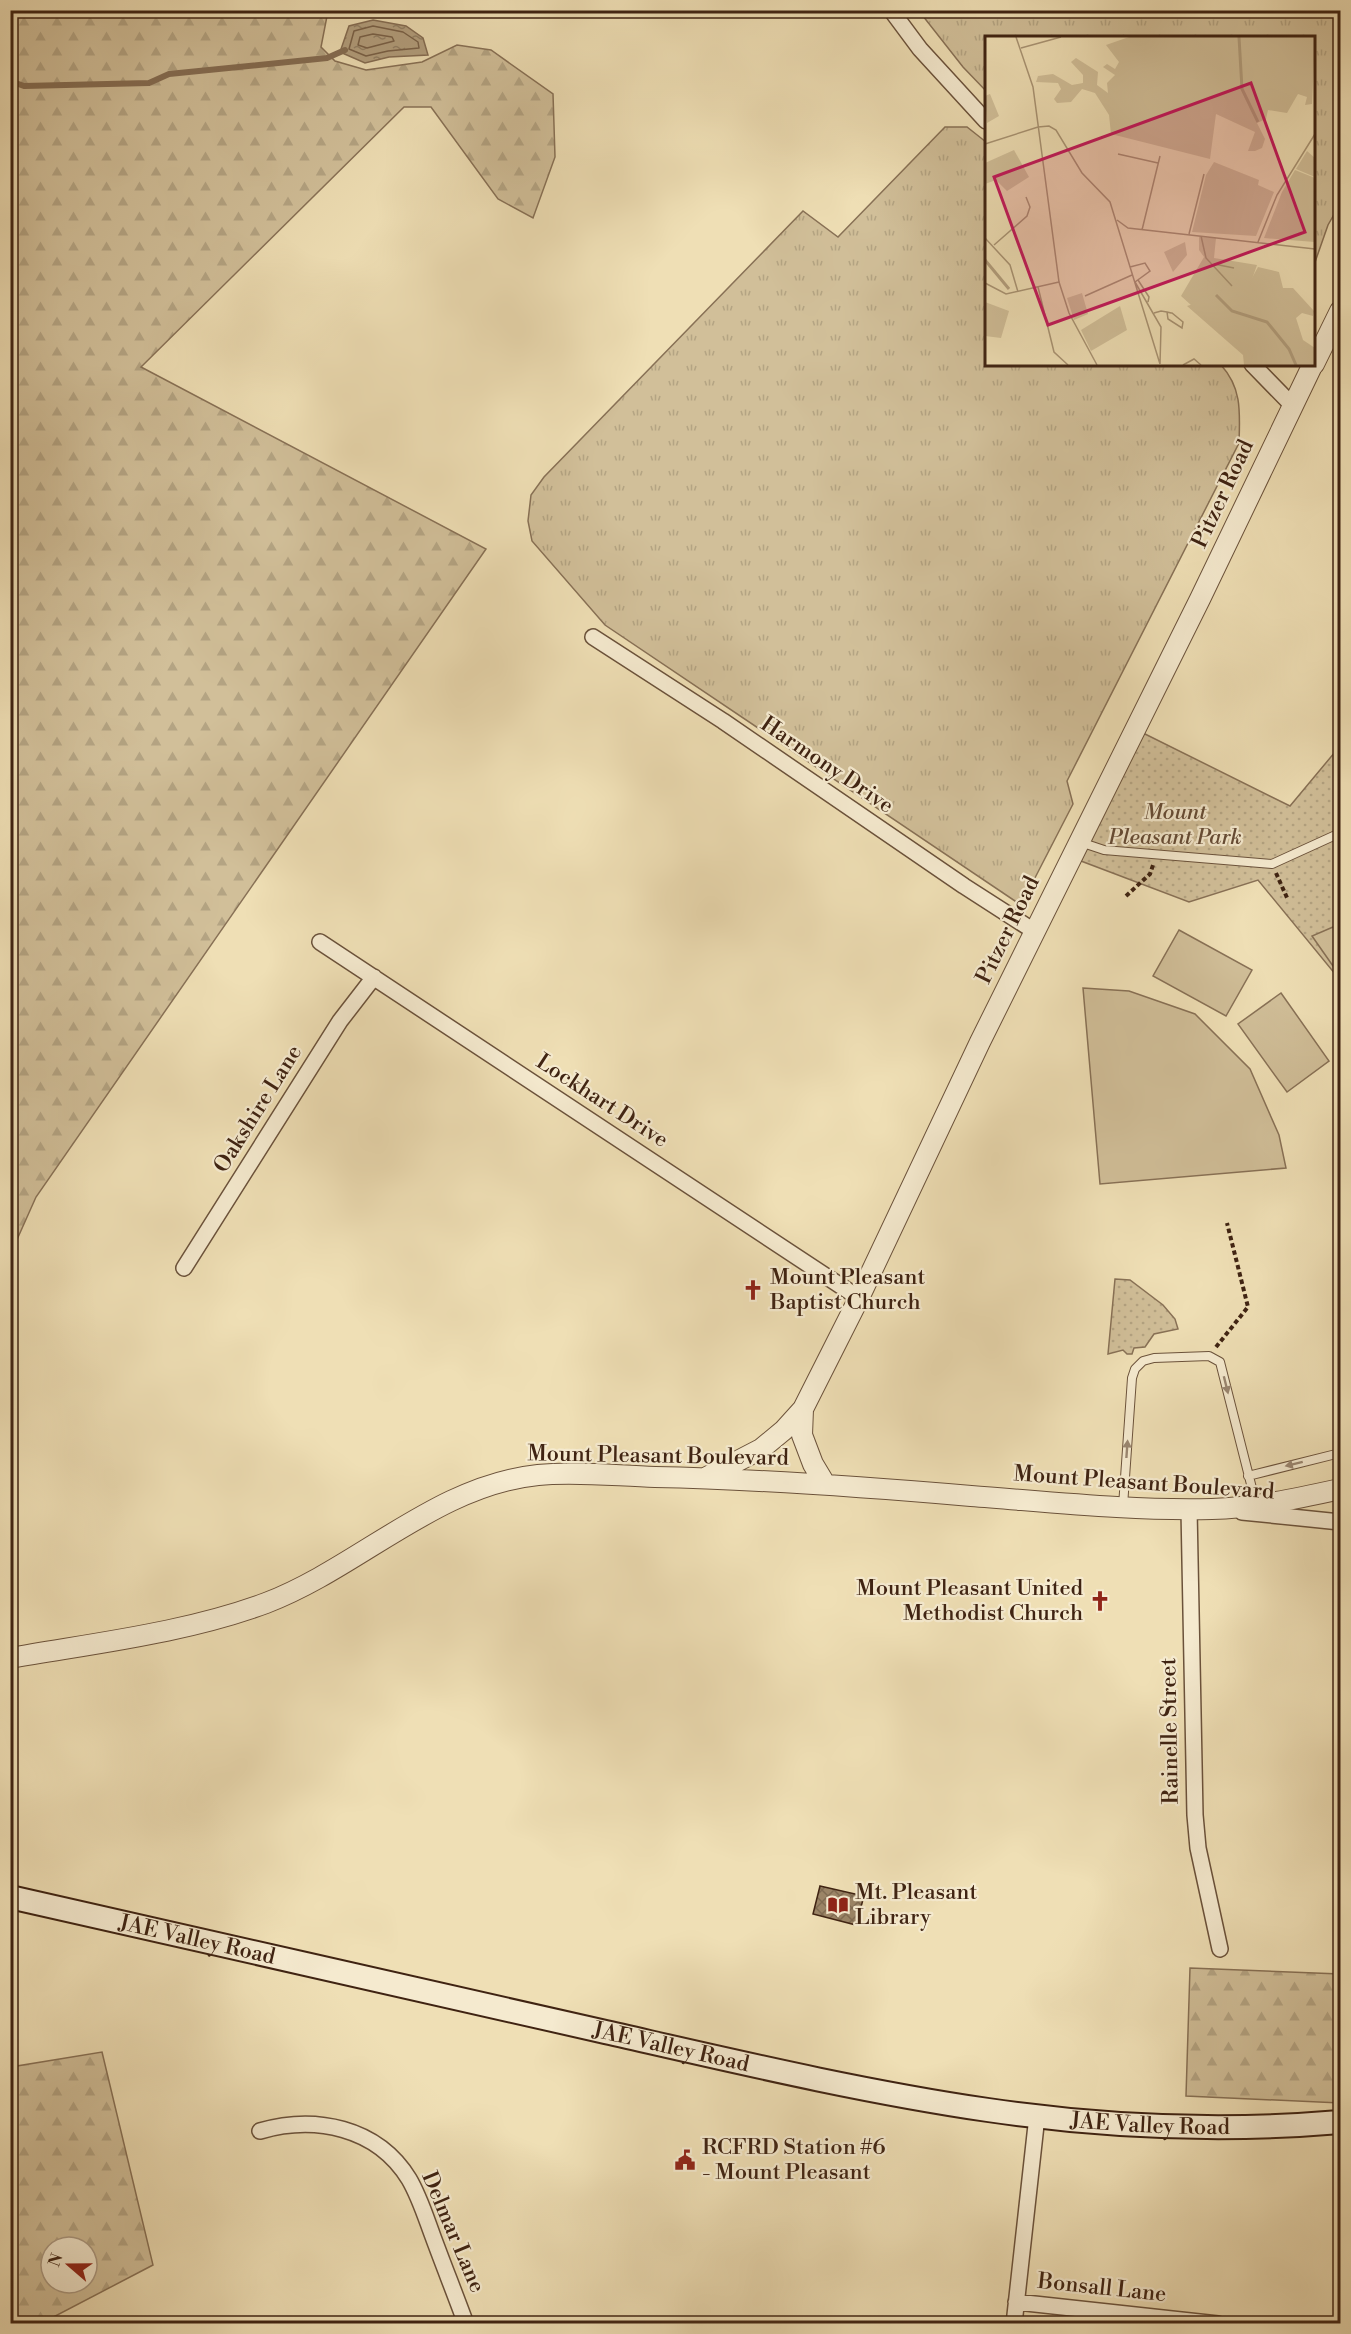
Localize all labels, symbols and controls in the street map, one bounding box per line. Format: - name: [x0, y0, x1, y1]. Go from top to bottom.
- inset map: [985, 36, 1315, 366]
- street label: Pitzer Road: [1186, 435, 1260, 553]
- street label: Harmony Drive: [755, 711, 899, 819]
- park label: Mount Pleasant Park: [1107, 799, 1242, 851]
- street label: Pitzer Road: [970, 871, 1046, 988]
- street label: Oakshire Lane: [208, 1040, 308, 1178]
- street label: Lockhart Drive: [531, 1048, 673, 1154]
- place label: Mount Pleasant Baptist Church: [769, 1264, 925, 1316]
- church icon: Mount Pleasant Baptist Church: [741, 1278, 765, 1302]
- one-way arrow: [1221, 1376, 1231, 1394]
- one-way arrow: [1122, 1439, 1131, 1458]
- street label: Mount Pleasant Boulevard: [527, 1440, 789, 1472]
- street label: Mount Pleasant Boulevard: [1013, 1460, 1276, 1506]
- one-way arrow: [1285, 1460, 1304, 1470]
- place label: Mount Pleasant United Methodist Church: [856, 1575, 1083, 1627]
- church icon: Mount Pleasant United Methodist Church: [1088, 1589, 1112, 1613]
- street label: Rainelle Street: [1155, 1657, 1185, 1805]
- place label: Mt. Pleasant Library: [855, 1879, 977, 1931]
- library icon: Mt. Pleasant Library: [826, 1893, 850, 1917]
- street label: JAE Valley Road: [115, 1909, 279, 1970]
- street label: JAE Valley Road: [589, 2016, 752, 2078]
- street label: JAE Valley Road: [1068, 2106, 1230, 2141]
- place label: RCFRD Station #6 - Mount Pleasant: [702, 2134, 886, 2186]
- public building icon: RCFRD Station #6 - Mount Pleasant: [673, 2148, 697, 2172]
- street label: Delmar Lane: [415, 2167, 491, 2297]
- north arrow: [39, 2235, 99, 2295]
- text: N: [44, 2251, 68, 2270]
- street label: Bonsall Lane: [1035, 2268, 1168, 2308]

